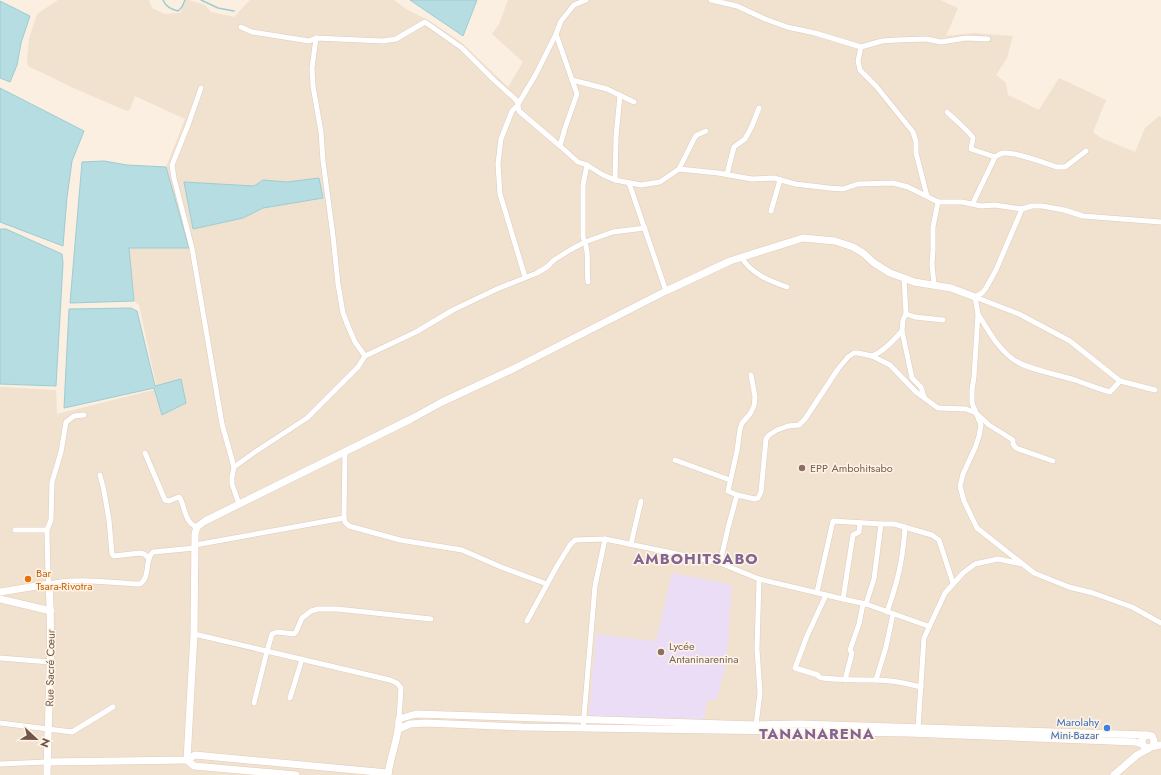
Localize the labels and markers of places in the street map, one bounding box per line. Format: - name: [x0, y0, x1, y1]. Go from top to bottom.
- place label: EPP Ambohitsabo: [810, 460, 893, 476]
- marker: EPP Ambohitsabo: [797, 463, 807, 473]
- place label: Bar Tsara-Rivotra: [36, 565, 93, 594]
- marker: Bar Tsara-Rivotra: [23, 574, 33, 584]
- place label: Lycée Antaninarenina: [669, 638, 739, 667]
- marker: Lycée Antaninarenina: [656, 647, 666, 657]
- place label: Marolahy Mini-Bazar: [1051, 714, 1099, 743]
- marker: Marolahy Mini-Bazar: [1102, 723, 1112, 733]

